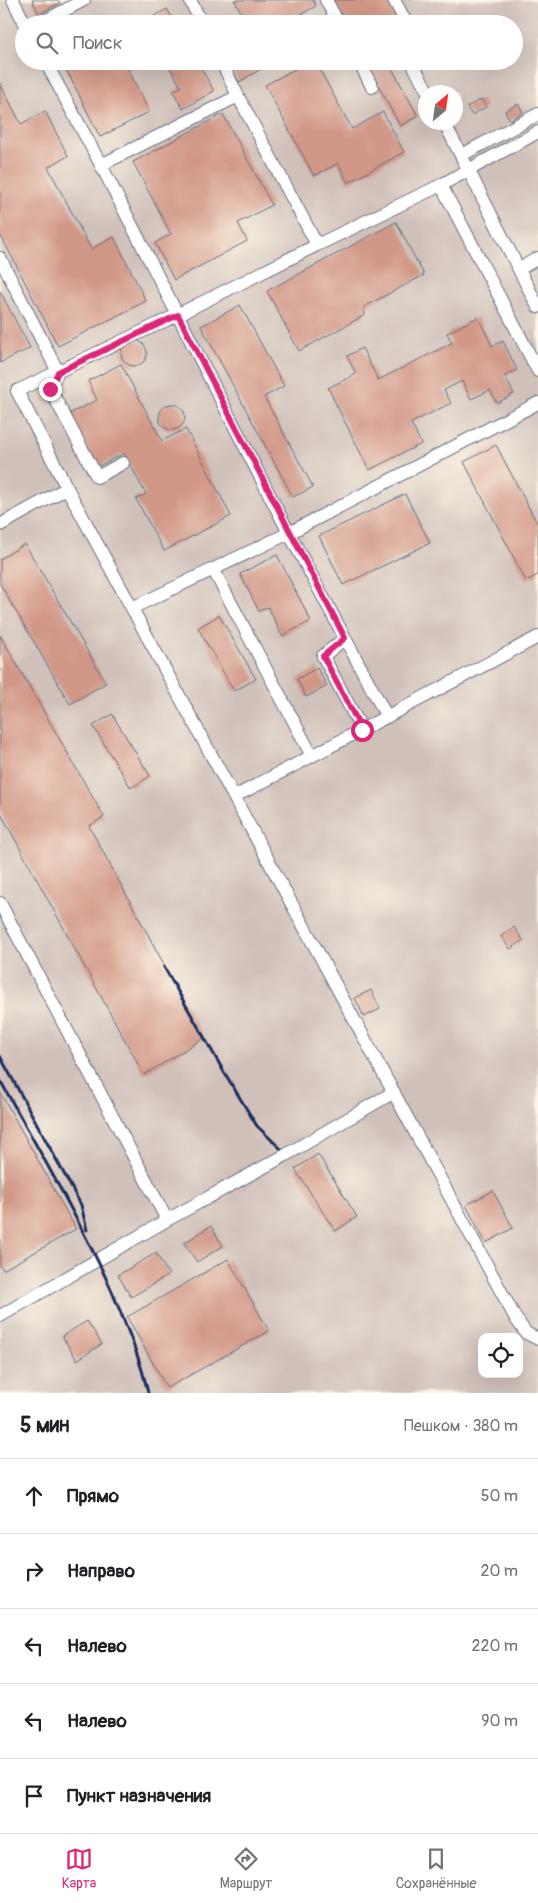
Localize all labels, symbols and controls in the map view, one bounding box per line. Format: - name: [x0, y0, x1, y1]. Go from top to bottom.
- search box: [15, 15, 523, 70]
- icon: search: [33, 29, 61, 57]
- text: Поиск: [73, 31, 123, 55]
- north arrow: [418, 85, 463, 130]
- route end: [39, 378, 62, 401]
- route start: [351, 719, 374, 742]
- map controls: [478, 1333, 523, 1378]
- button: locate: [478, 1333, 523, 1378]
- text: 5 мин: [20, 1412, 70, 1439]
- text: Пешком · 380 m: [404, 1416, 518, 1436]
- icon: ahead: [20, 1482, 48, 1510]
- text: Прямо: [67, 1484, 119, 1508]
- text: 50 m: [481, 1486, 518, 1506]
- icon: right: [20, 1557, 48, 1585]
- text: Направо: [67, 1559, 135, 1583]
- text: 20 m: [480, 1561, 518, 1581]
- icon: left: [20, 1632, 48, 1660]
- text: Налево: [67, 1634, 127, 1658]
- text: 220 m: [472, 1636, 518, 1656]
- icon: left: [20, 1707, 48, 1735]
- text: Налево: [67, 1709, 127, 1733]
- text: 90 m: [481, 1711, 518, 1731]
- icon: arrive: [20, 1782, 48, 1810]
- text: Пункт назначения: [67, 1784, 211, 1808]
- tab: Карта: [62, 1845, 96, 1892]
- tab: Маршрут: [220, 1845, 272, 1892]
- tab: Сохранённые: [396, 1845, 476, 1892]

